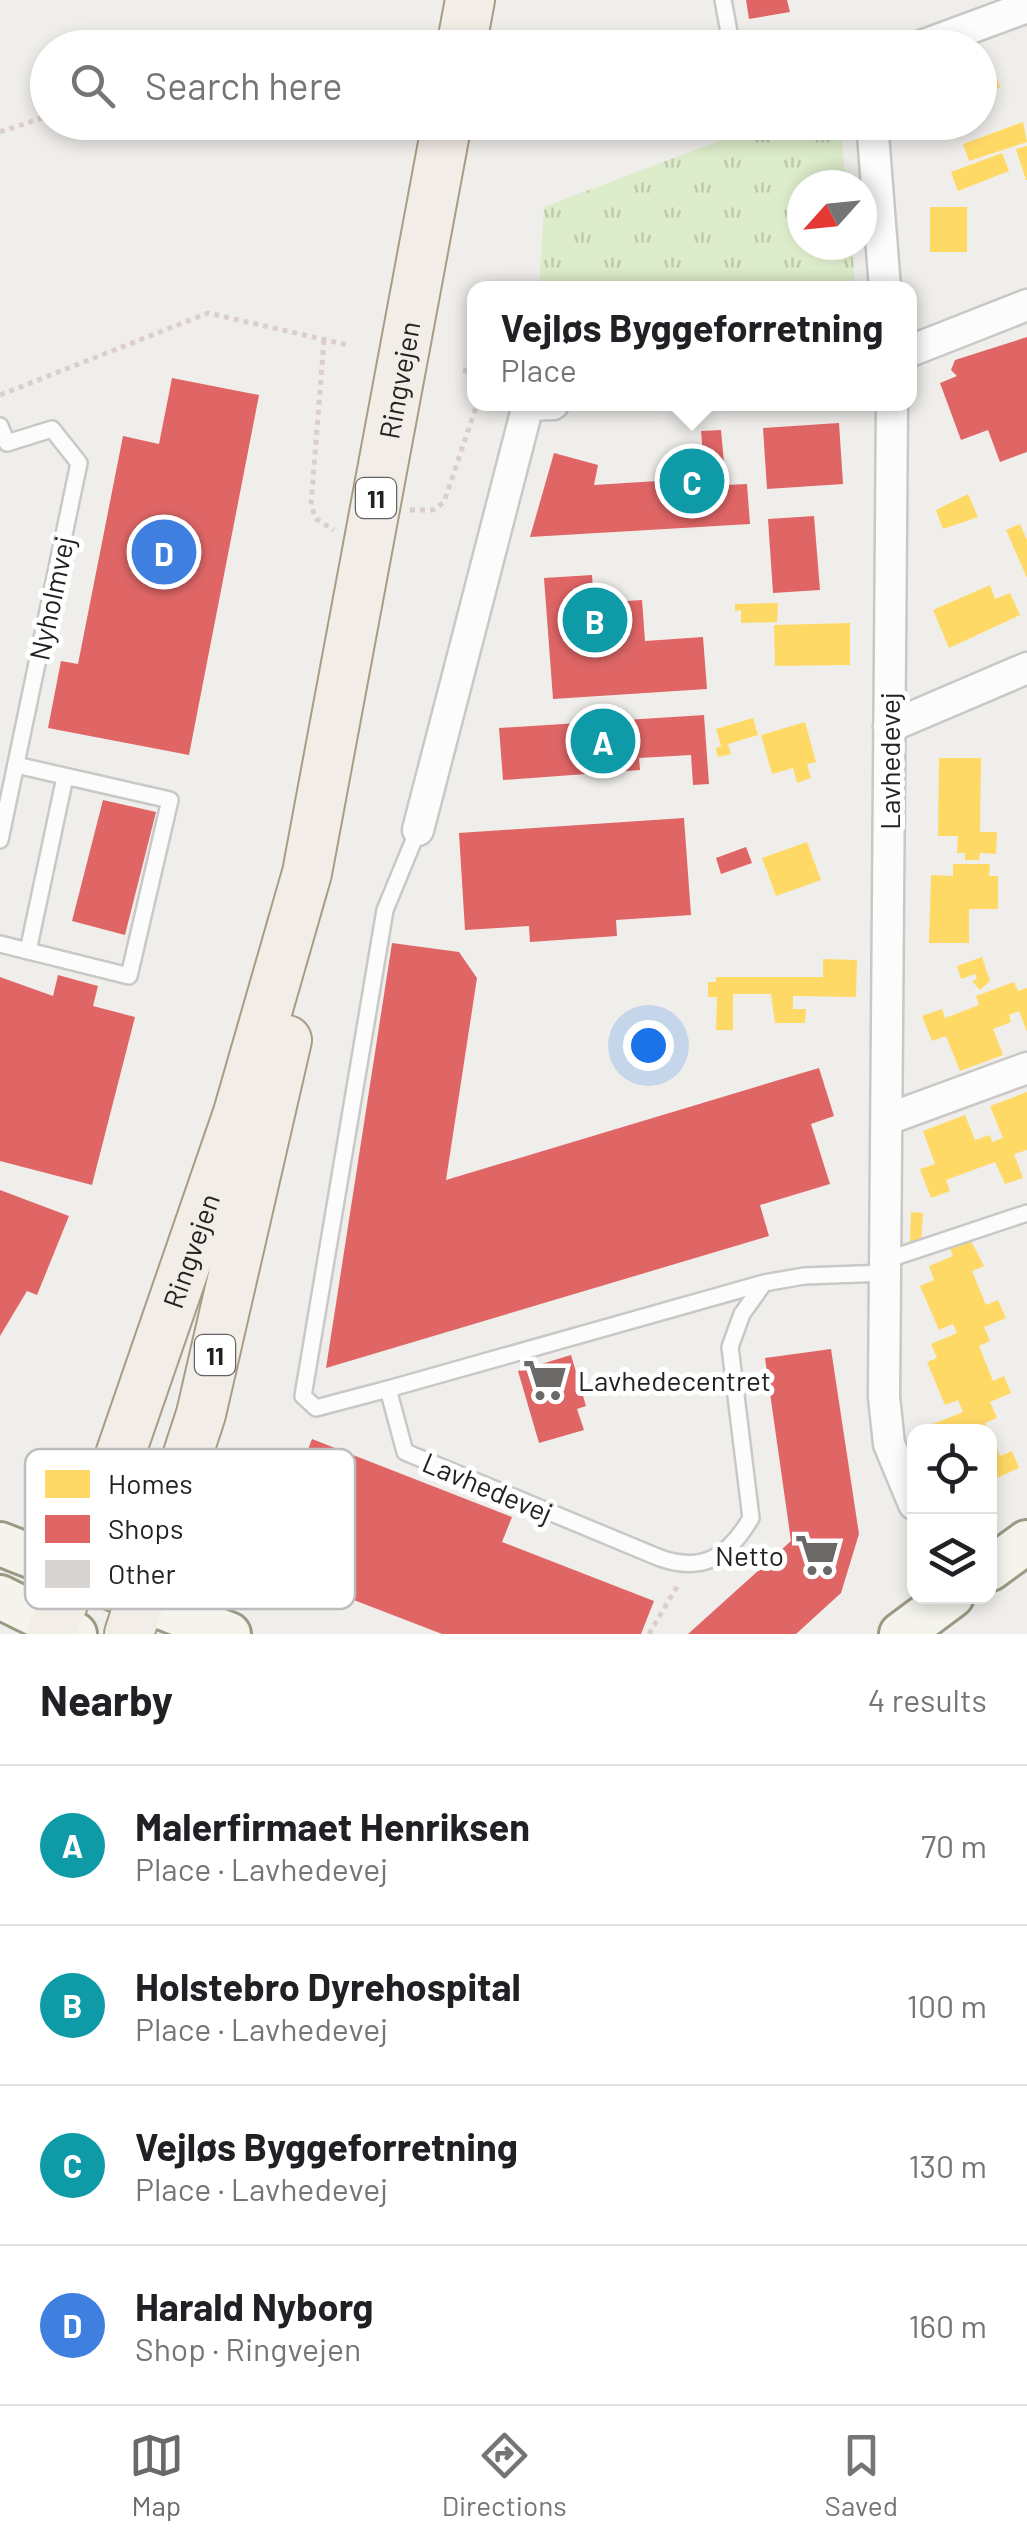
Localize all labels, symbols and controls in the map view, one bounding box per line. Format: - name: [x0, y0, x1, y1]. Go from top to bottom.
- search box: [30, 30, 997, 140]
- icon: search: [65, 58, 120, 113]
- text: Search here: [145, 62, 343, 108]
- north arrow: [787, 170, 877, 260]
- popup: [467, 281, 917, 411]
- text: Vejløs Byggeforretning: [501, 304, 883, 350]
- street label: Ringvejen: [371, 318, 427, 441]
- text: Place: [501, 350, 577, 388]
- pin: C: [660, 444, 724, 518]
- road number: 11: [356, 478, 396, 518]
- pin: D: [132, 514, 196, 590]
- street label: Nyholmvej: [21, 533, 81, 663]
- pin: B: [562, 582, 628, 658]
- street label: Lavhedevej: [872, 692, 906, 830]
- pin: A: [570, 704, 636, 778]
- your location: [623, 1020, 674, 1071]
- street label: Ringvejen: [155, 1189, 226, 1312]
- road number: 11: [195, 1335, 235, 1375]
- supermarket icon: Lavhedecentret: [521, 1356, 569, 1404]
- place label: Lavhedecentret: [578, 1363, 771, 1397]
- map controls: [907, 1424, 997, 1604]
- button: locate: [907, 1424, 997, 1514]
- street label: Lavhedevej: [418, 1444, 558, 1530]
- legend: [25, 1449, 355, 1609]
- text: Homes: [108, 1466, 193, 1500]
- text: Shops: [108, 1511, 183, 1545]
- button: layers: [907, 1514, 997, 1604]
- supermarket icon: Netto: [793, 1531, 841, 1579]
- place label: Netto: [715, 1538, 784, 1572]
- text: Other: [108, 1556, 176, 1590]
- text: Nearby: [40, 1674, 173, 1724]
- text: 4 results: [868, 1680, 987, 1718]
- text: Malerfirmaet Henriksen: [135, 1803, 530, 1849]
- text: A: [62, 1826, 83, 1864]
- text: 70 m: [921, 1826, 987, 1864]
- text: Place · Lavhedevej: [135, 1849, 388, 1887]
- text: Holstebro Dyrehospital: [135, 1963, 521, 2009]
- text: B: [63, 1986, 82, 2024]
- text: 100 m: [907, 1986, 987, 2024]
- text: Place · Lavhedevej: [135, 2009, 388, 2047]
- text: Vejløs Byggeforretning: [135, 2123, 518, 2169]
- text: C: [63, 2146, 82, 2184]
- text: 130 m: [908, 2146, 987, 2184]
- text: Place · Lavhedevej: [135, 2169, 388, 2207]
- text: Harald Nyborg: [135, 2283, 374, 2329]
- text: D: [63, 2306, 82, 2344]
- text: 160 m: [908, 2306, 987, 2344]
- text: Shop · Ringvejen: [135, 2329, 361, 2367]
- tab: Map: [129, 2428, 184, 2522]
- tab: Directions: [442, 2428, 567, 2522]
- tab: Saved: [825, 2428, 898, 2522]

